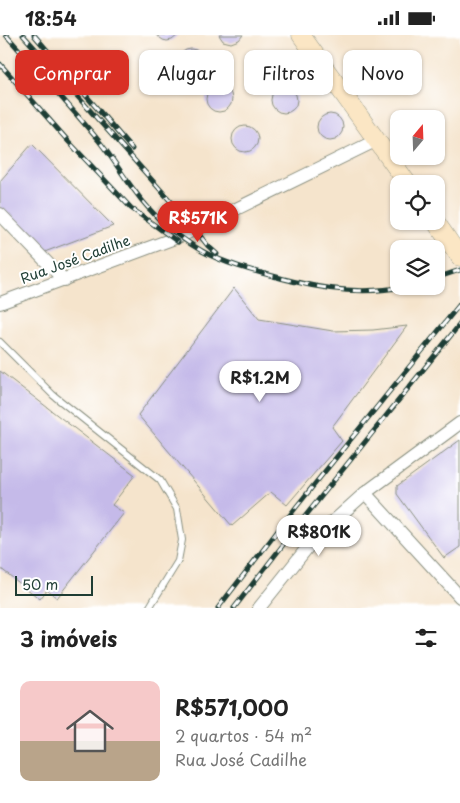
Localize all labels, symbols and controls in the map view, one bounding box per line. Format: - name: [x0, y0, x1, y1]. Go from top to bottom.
- text: 18:54: [25, 4, 77, 32]
- chip: Comprar: [15, 50, 129, 95]
- chip: Alugar: [139, 50, 234, 95]
- chip: Filtros: [244, 50, 333, 95]
- chip: Novo: [343, 50, 422, 95]
- north arrow: [390, 110, 445, 165]
- map controls: [390, 110, 445, 295]
- button: locate: [390, 175, 445, 230]
- pin: R$571K: [157, 201, 239, 243]
- text: R$571K: [168, 205, 228, 229]
- street label: Rua José Cadilhe: [17, 229, 133, 289]
- button: layers: [390, 240, 445, 295]
- pin: R$1.2M: [219, 361, 301, 403]
- text: R$1.2M: [230, 365, 290, 389]
- pin: R$801K: [278, 515, 360, 557]
- text: R$801K: [287, 519, 351, 543]
- scale bar: [15, 573, 92, 596]
- text: 50 m: [22, 574, 58, 595]
- text: 3 imóveis: [20, 622, 117, 654]
- icon: filters: [412, 624, 440, 652]
- text: R$571,000: [175, 691, 288, 723]
- icon: home: [60, 701, 120, 761]
- text: 2 quartos · 54 m²: [175, 723, 312, 747]
- text: Rua José Cadilhe: [175, 747, 307, 771]

